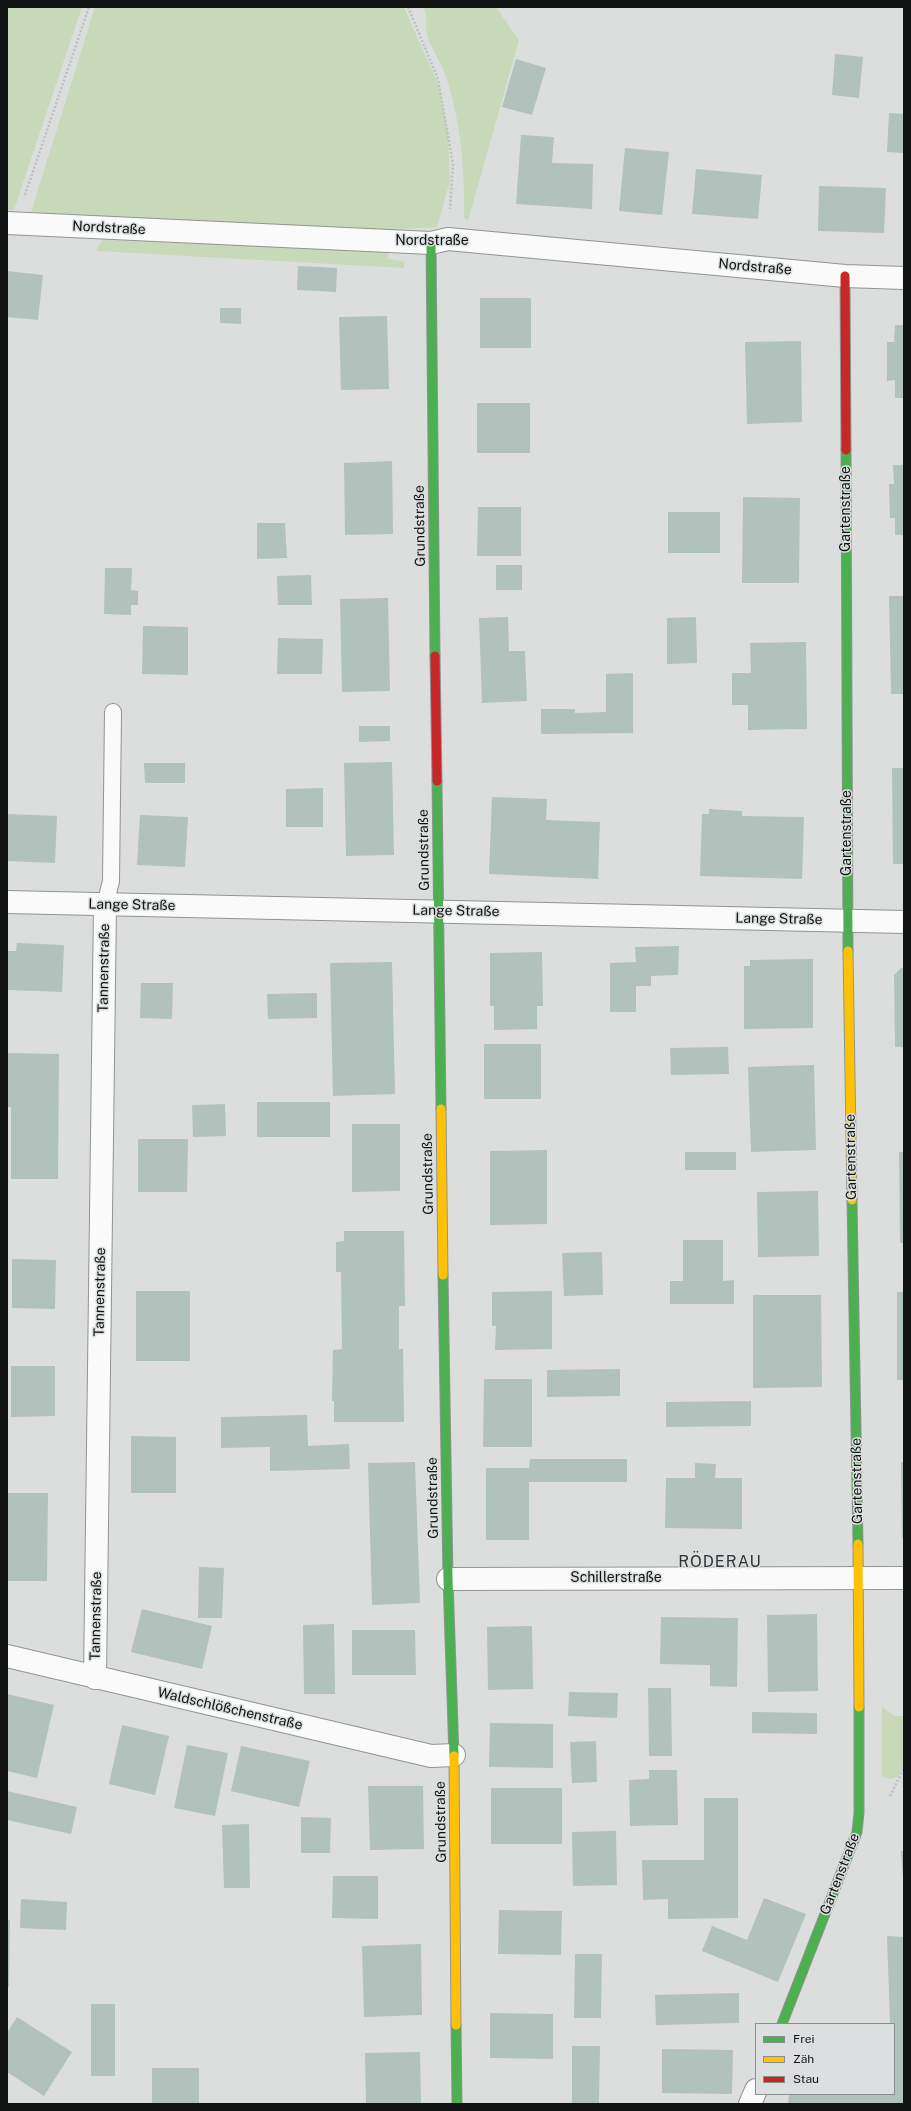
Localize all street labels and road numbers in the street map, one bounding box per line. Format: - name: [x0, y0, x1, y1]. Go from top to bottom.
- street label: Nordstraße: [72, 218, 146, 238]
- street label: Nordstraße: [395, 233, 469, 249]
- street label: Nordstraße: [718, 255, 792, 279]
- street label: Gartenstraße: [838, 466, 854, 552]
- street label: Grundstraße: [411, 485, 429, 567]
- street label: Gartenstraße: [839, 790, 855, 876]
- street label: Grundstraße: [415, 809, 433, 891]
- street label: Lange Straße: [88, 896, 176, 914]
- street label: Lange Straße: [412, 902, 500, 920]
- street label: Lange Straße: [735, 910, 823, 928]
- street label: Tannenstraße: [95, 923, 113, 1013]
- street label: Gartenstraße: [842, 1114, 860, 1200]
- street label: Grundstraße: [419, 1133, 437, 1215]
- street label: Tannenstraße: [91, 1247, 109, 1337]
- street label: Gartenstraße: [848, 1438, 866, 1524]
- street label: Grundstraße: [424, 1457, 442, 1539]
- street label: Schillerstraße: [570, 1570, 662, 1586]
- street label: Tannenstraße: [87, 1571, 105, 1661]
- street label: Waldschlößchenstraße: [156, 1684, 304, 1734]
- street label: Grundstraße: [432, 1781, 450, 1863]
- street label: Gartenstraße: [817, 1831, 863, 1917]

